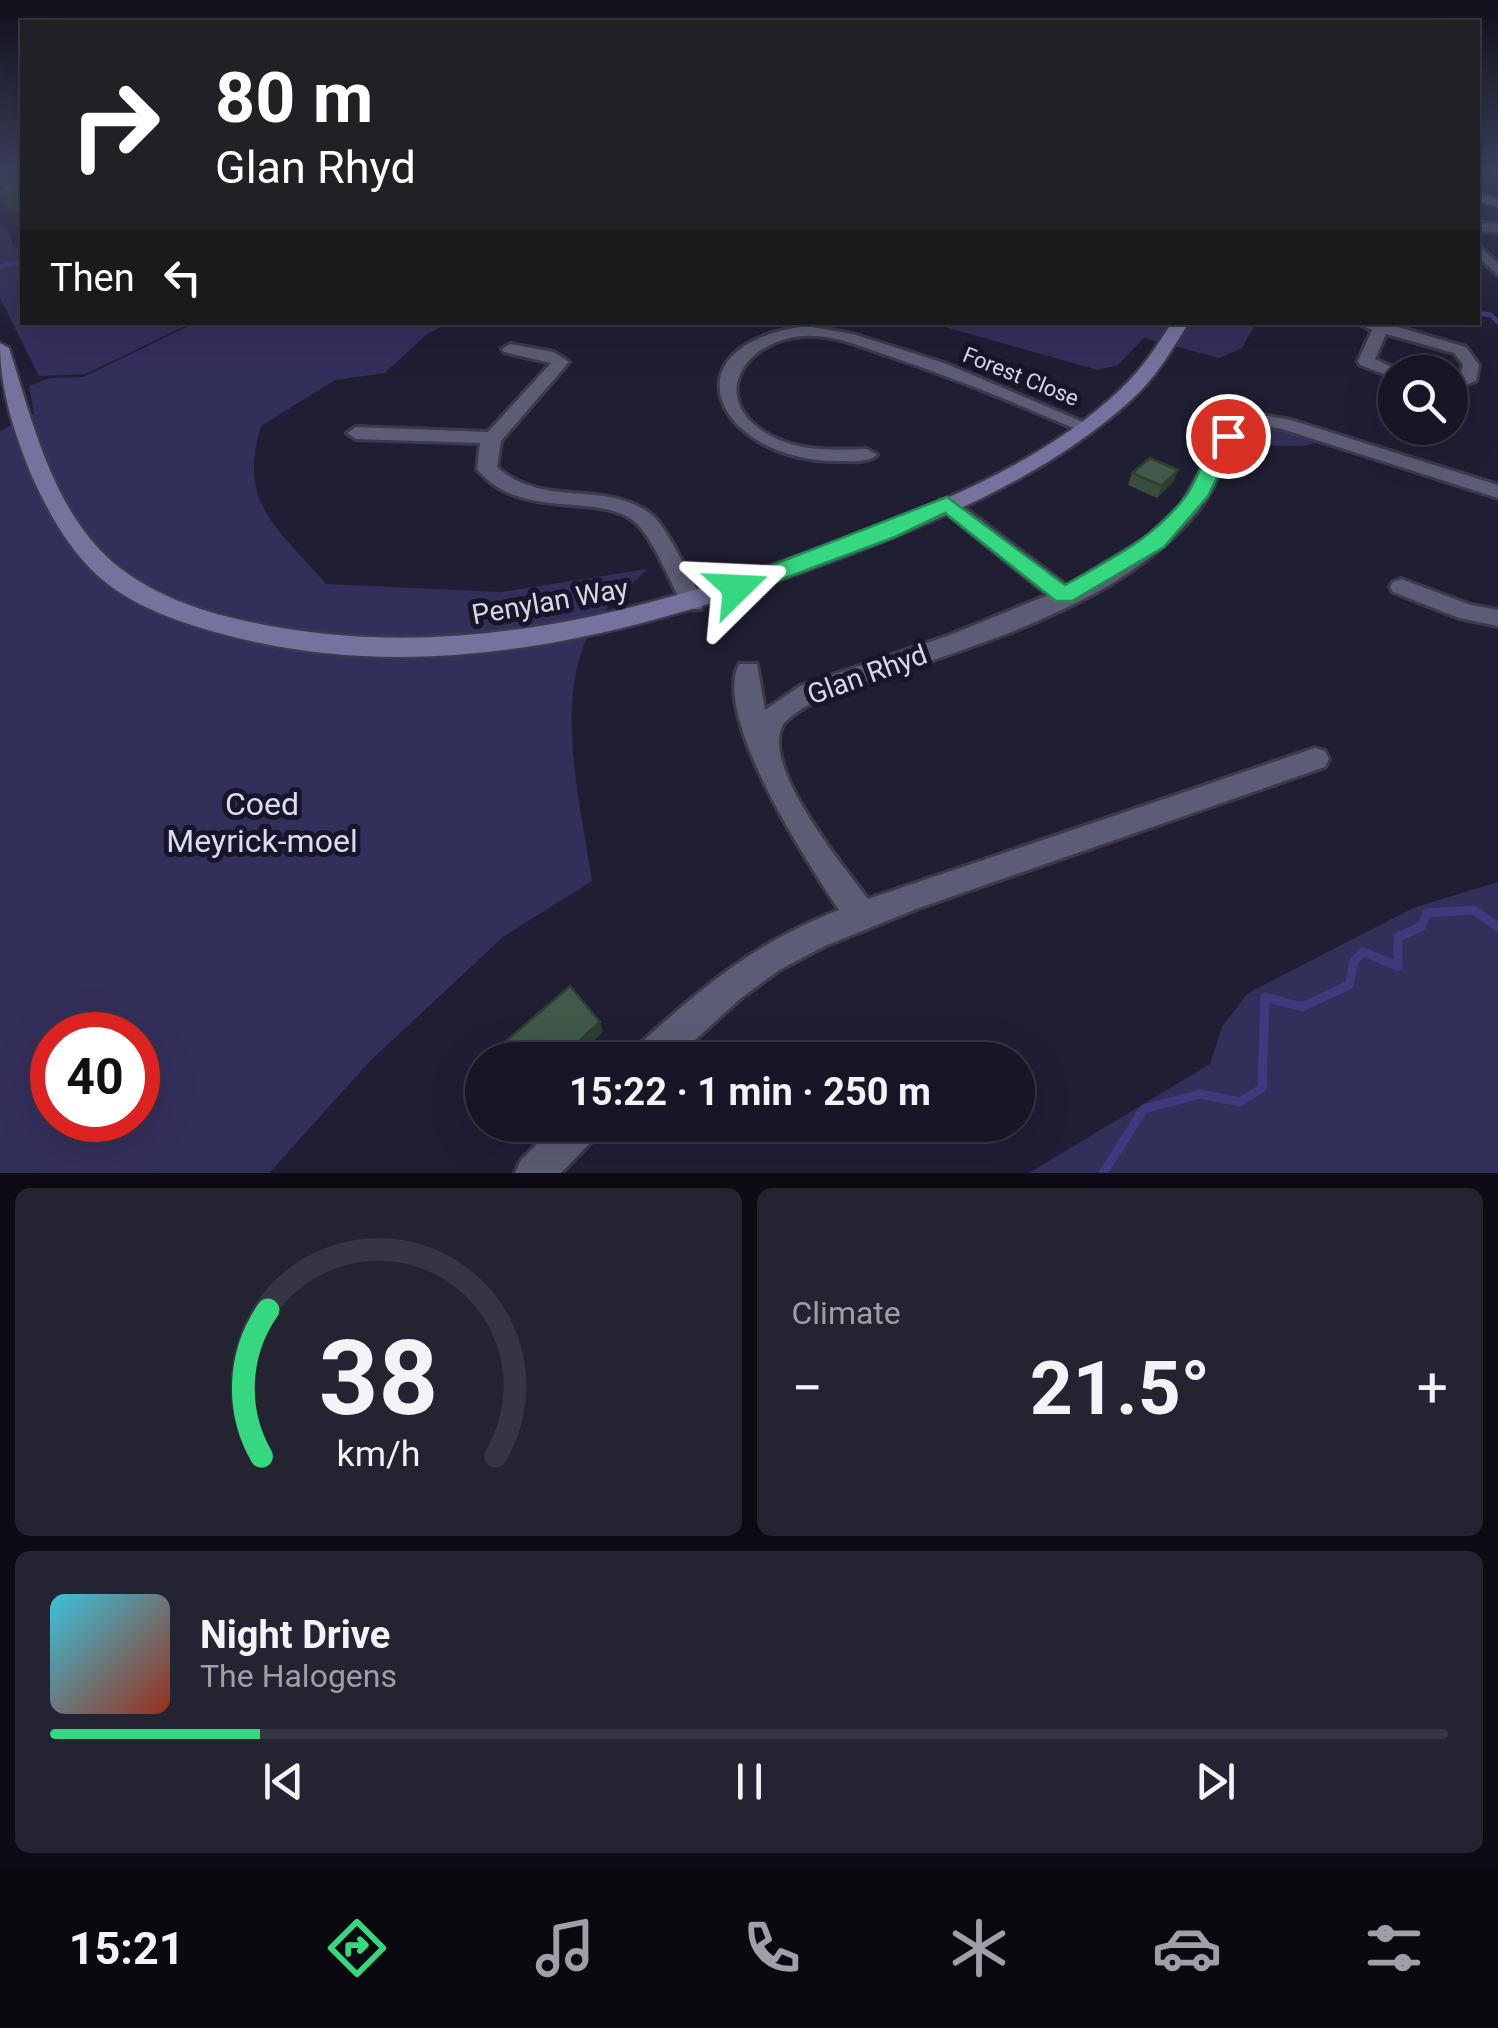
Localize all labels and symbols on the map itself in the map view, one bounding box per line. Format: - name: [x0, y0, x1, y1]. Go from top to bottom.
- street label: Forest Close: [959, 342, 1082, 411]
- pin: [1186, 394, 1271, 479]
- position arrow: [685, 536, 789, 640]
- street label: Penylan Way: [469, 572, 631, 631]
- street label: Glan Rhyd: [803, 638, 932, 711]
- park label: Coed Meyrick-moel: [166, 785, 358, 860]
- speed limit sign: 40: [30, 1012, 160, 1142]

